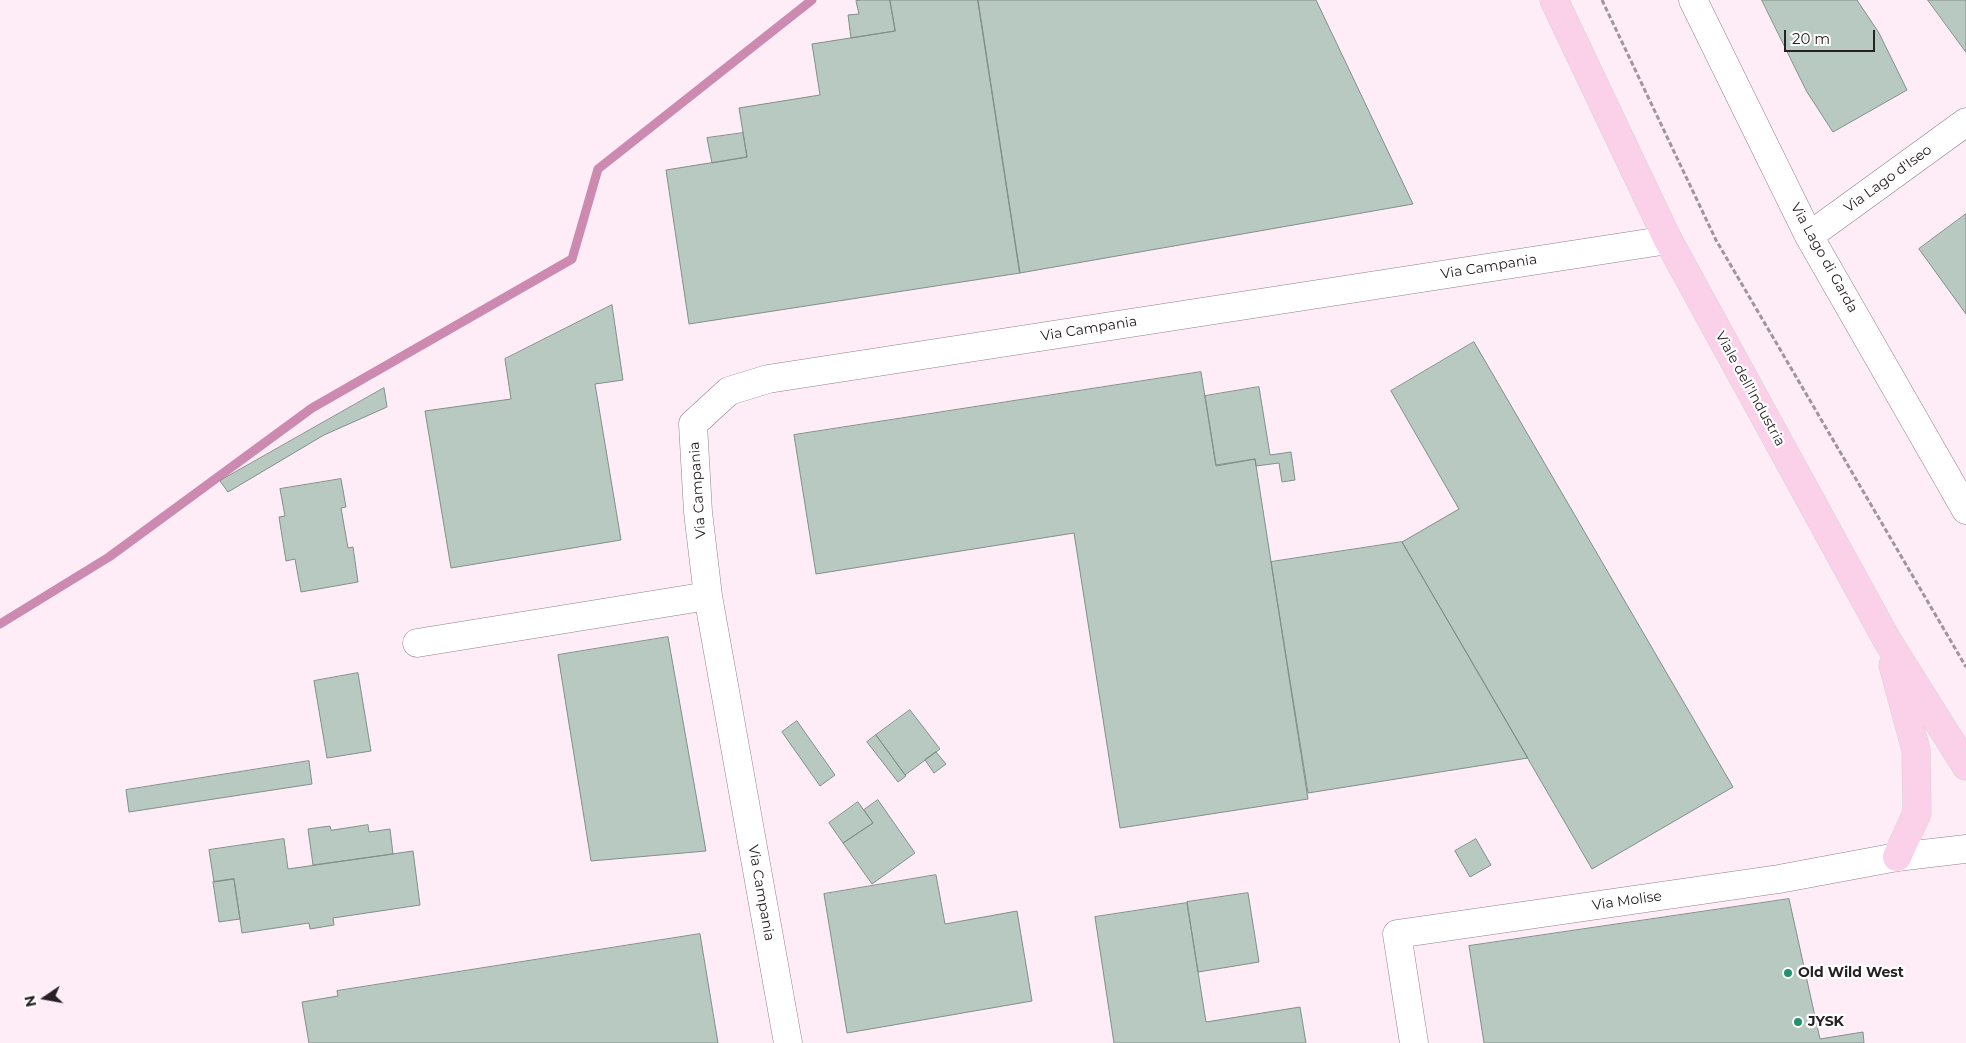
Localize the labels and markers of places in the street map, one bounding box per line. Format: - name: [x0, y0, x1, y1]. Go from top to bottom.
- place label: Old Wild West: [1798, 965, 1904, 981]
- marker: Old Wild West: [1782, 967, 1794, 979]
- place label: JYSK: [1808, 1014, 1844, 1030]
- marker: JYSK: [1792, 1016, 1804, 1028]

